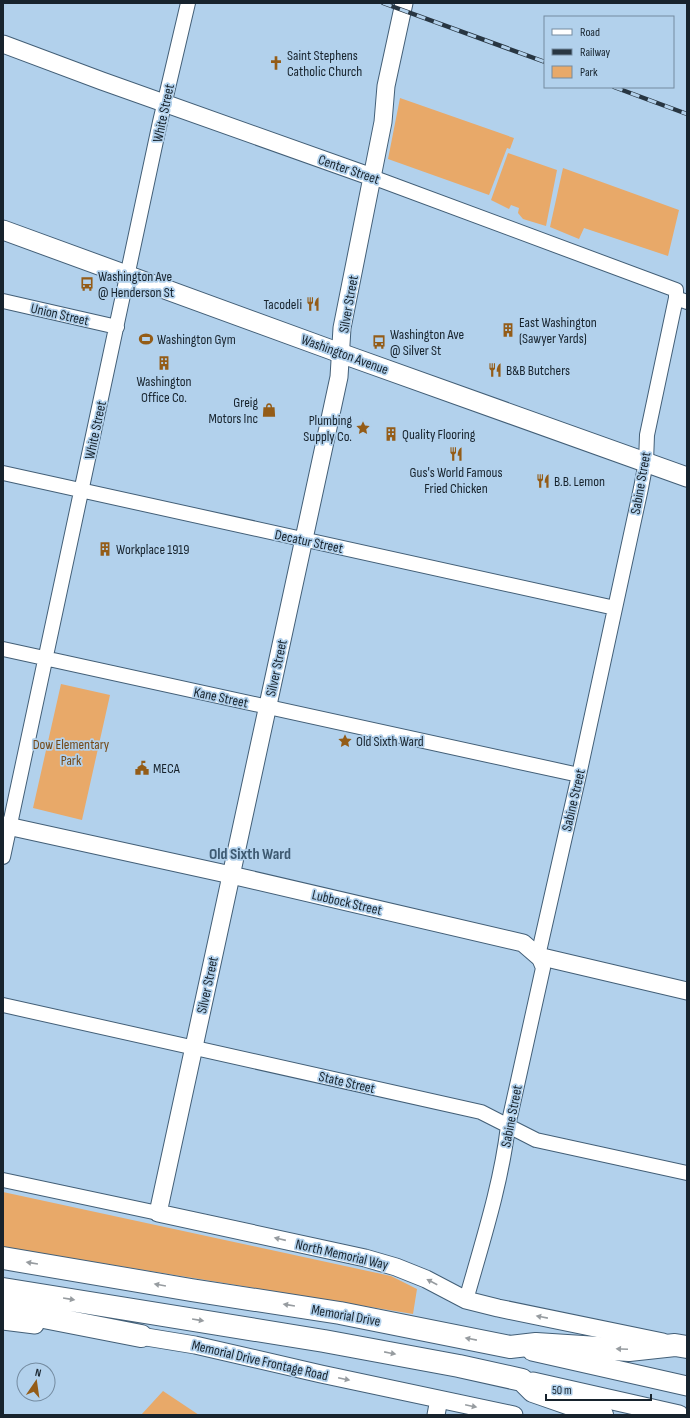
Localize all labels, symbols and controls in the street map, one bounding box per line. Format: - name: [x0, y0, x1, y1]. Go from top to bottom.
- legend: [544, 16, 674, 88]
- text: Road: [580, 25, 600, 40]
- text: Railway: [580, 45, 611, 60]
- place label: Saint Stephens Catholic Church: [287, 47, 362, 80]
- church icon: Saint Stephens Catholic Church: [268, 55, 284, 71]
- text: Park: [580, 65, 598, 80]
- street label: White Street: [149, 82, 178, 144]
- street label: Center Street: [316, 151, 382, 188]
- place label: Washington Ave @ Henderson St: [98, 268, 174, 301]
- street label: Silver Street: [335, 274, 362, 334]
- bus stop icon: Washington Ave @ Henderson St: [79, 276, 95, 292]
- place label: Tacodeli: [264, 296, 302, 313]
- restaurant icon: Tacodeli: [305, 296, 321, 312]
- street label: Union Street: [29, 300, 91, 329]
- place label: East Washington (Sawyer Yards): [519, 314, 597, 347]
- building icon: East Washington (Sawyer Yards): [500, 322, 516, 338]
- place label: Washington Ave @ Silver St: [390, 326, 464, 359]
- sports icon: Washington Gym: [138, 331, 154, 347]
- place label: Washington Gym: [157, 331, 236, 348]
- street label: Washington Avenue: [299, 331, 391, 378]
- bus stop icon: Washington Ave @ Silver St: [371, 334, 387, 350]
- building icon: Washington Office Co.: [156, 355, 172, 371]
- restaurant icon: B&B Butchers: [487, 362, 503, 378]
- place label: B&B Butchers: [506, 362, 570, 379]
- place label: Washington Office Co.: [136, 373, 192, 406]
- place label: Greig Motors Inc: [208, 394, 258, 427]
- street label: White Street: [81, 399, 110, 461]
- shop icon: Greig Motors Inc: [261, 402, 277, 418]
- place label: Plumbing Supply Co.: [303, 412, 352, 445]
- place icon: Plumbing Supply Co.: [355, 420, 371, 436]
- building icon: Quality Flooring: [383, 426, 399, 442]
- place label: Quality Flooring: [402, 426, 476, 443]
- restaurant icon: Gus's World Famous Fried Chicken: [448, 446, 464, 462]
- street label: Sabine Street: [627, 450, 654, 516]
- place label: Gus's World Famous Fried Chicken: [410, 464, 502, 497]
- restaurant icon: B.B. Lemon: [535, 473, 551, 489]
- place label: B.B. Lemon: [554, 473, 605, 490]
- street label: Decatur Street: [273, 526, 345, 557]
- building icon: Workplace 1919: [97, 541, 113, 557]
- place label: Workplace 1919: [116, 541, 189, 558]
- street label: Silver Street: [262, 638, 291, 698]
- street label: Kane Street: [192, 683, 250, 712]
- place icon: Old Sixth Ward: [337, 733, 353, 749]
- place label: Old Sixth Ward: [356, 733, 424, 750]
- park label: Dow Elementary Park: [33, 736, 110, 769]
- public building icon: MECA: [134, 760, 150, 776]
- place label: MECA: [153, 760, 181, 777]
- street label: Sabine Street: [558, 767, 589, 833]
- district label: Old Sixth Ward: [209, 845, 291, 864]
- street label: Lubbock Street: [310, 886, 383, 919]
- street label: Silver Street: [193, 955, 222, 1015]
- street label: State Street: [317, 1068, 377, 1097]
- street label: Sabine Street: [497, 1083, 526, 1149]
- one-way arrow: [274, 1236, 286, 1242]
- street label: North Memorial Way: [294, 1236, 390, 1274]
- one-way arrow: [26, 1260, 38, 1266]
- one-way arrow: [426, 1278, 437, 1285]
- one-way arrow: [154, 1282, 166, 1288]
- one-way arrow: [63, 1296, 75, 1302]
- street label: Memorial Drive: [310, 1301, 382, 1330]
- one-way arrow: [282, 1302, 295, 1308]
- one-way arrow: [535, 1314, 548, 1320]
- one-way arrow: [191, 1317, 204, 1323]
- one-way arrow: [465, 1336, 478, 1342]
- street label: Memorial Drive Frontage Road: [190, 1337, 330, 1384]
- one-way arrow: [616, 1346, 628, 1353]
- one-way arrow: [383, 1350, 396, 1356]
- north arrow: [16, 1362, 56, 1402]
- text: N: [34, 1366, 43, 1380]
- one-way arrow: [338, 1376, 350, 1382]
- scale bar: [546, 1376, 651, 1402]
- text: 50 m: [552, 1383, 572, 1398]
- one-way arrow: [465, 1403, 477, 1409]

